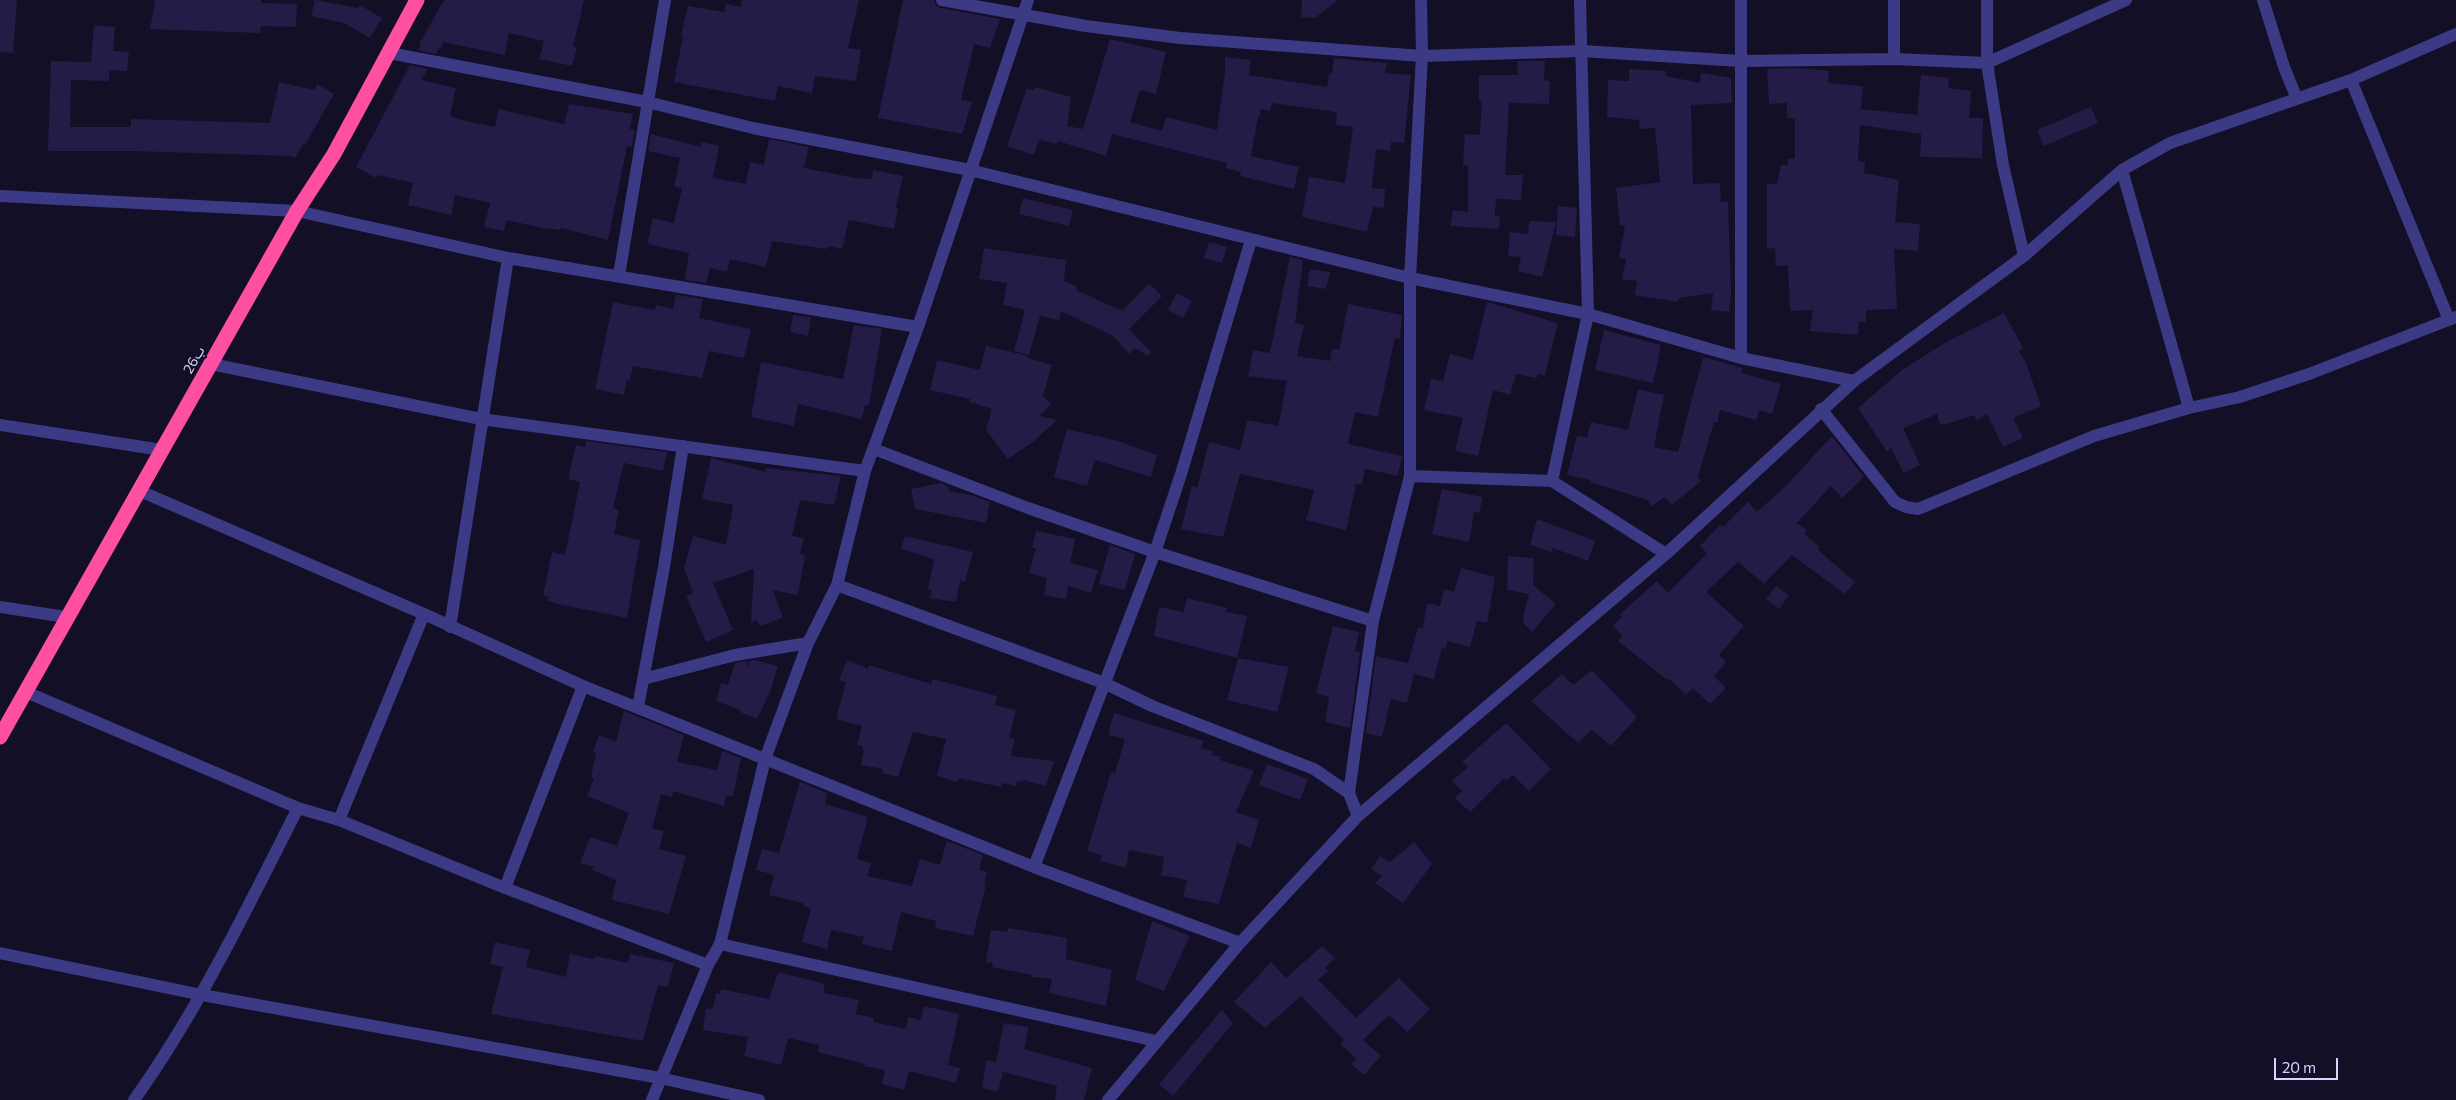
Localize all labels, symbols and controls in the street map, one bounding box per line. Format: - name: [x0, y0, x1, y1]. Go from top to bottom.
- street label: 26ب: [180, 343, 208, 377]
- scale bar: [2276, 1048, 2340, 1080]
- text: 20 m: [2282, 1058, 2316, 1076]

